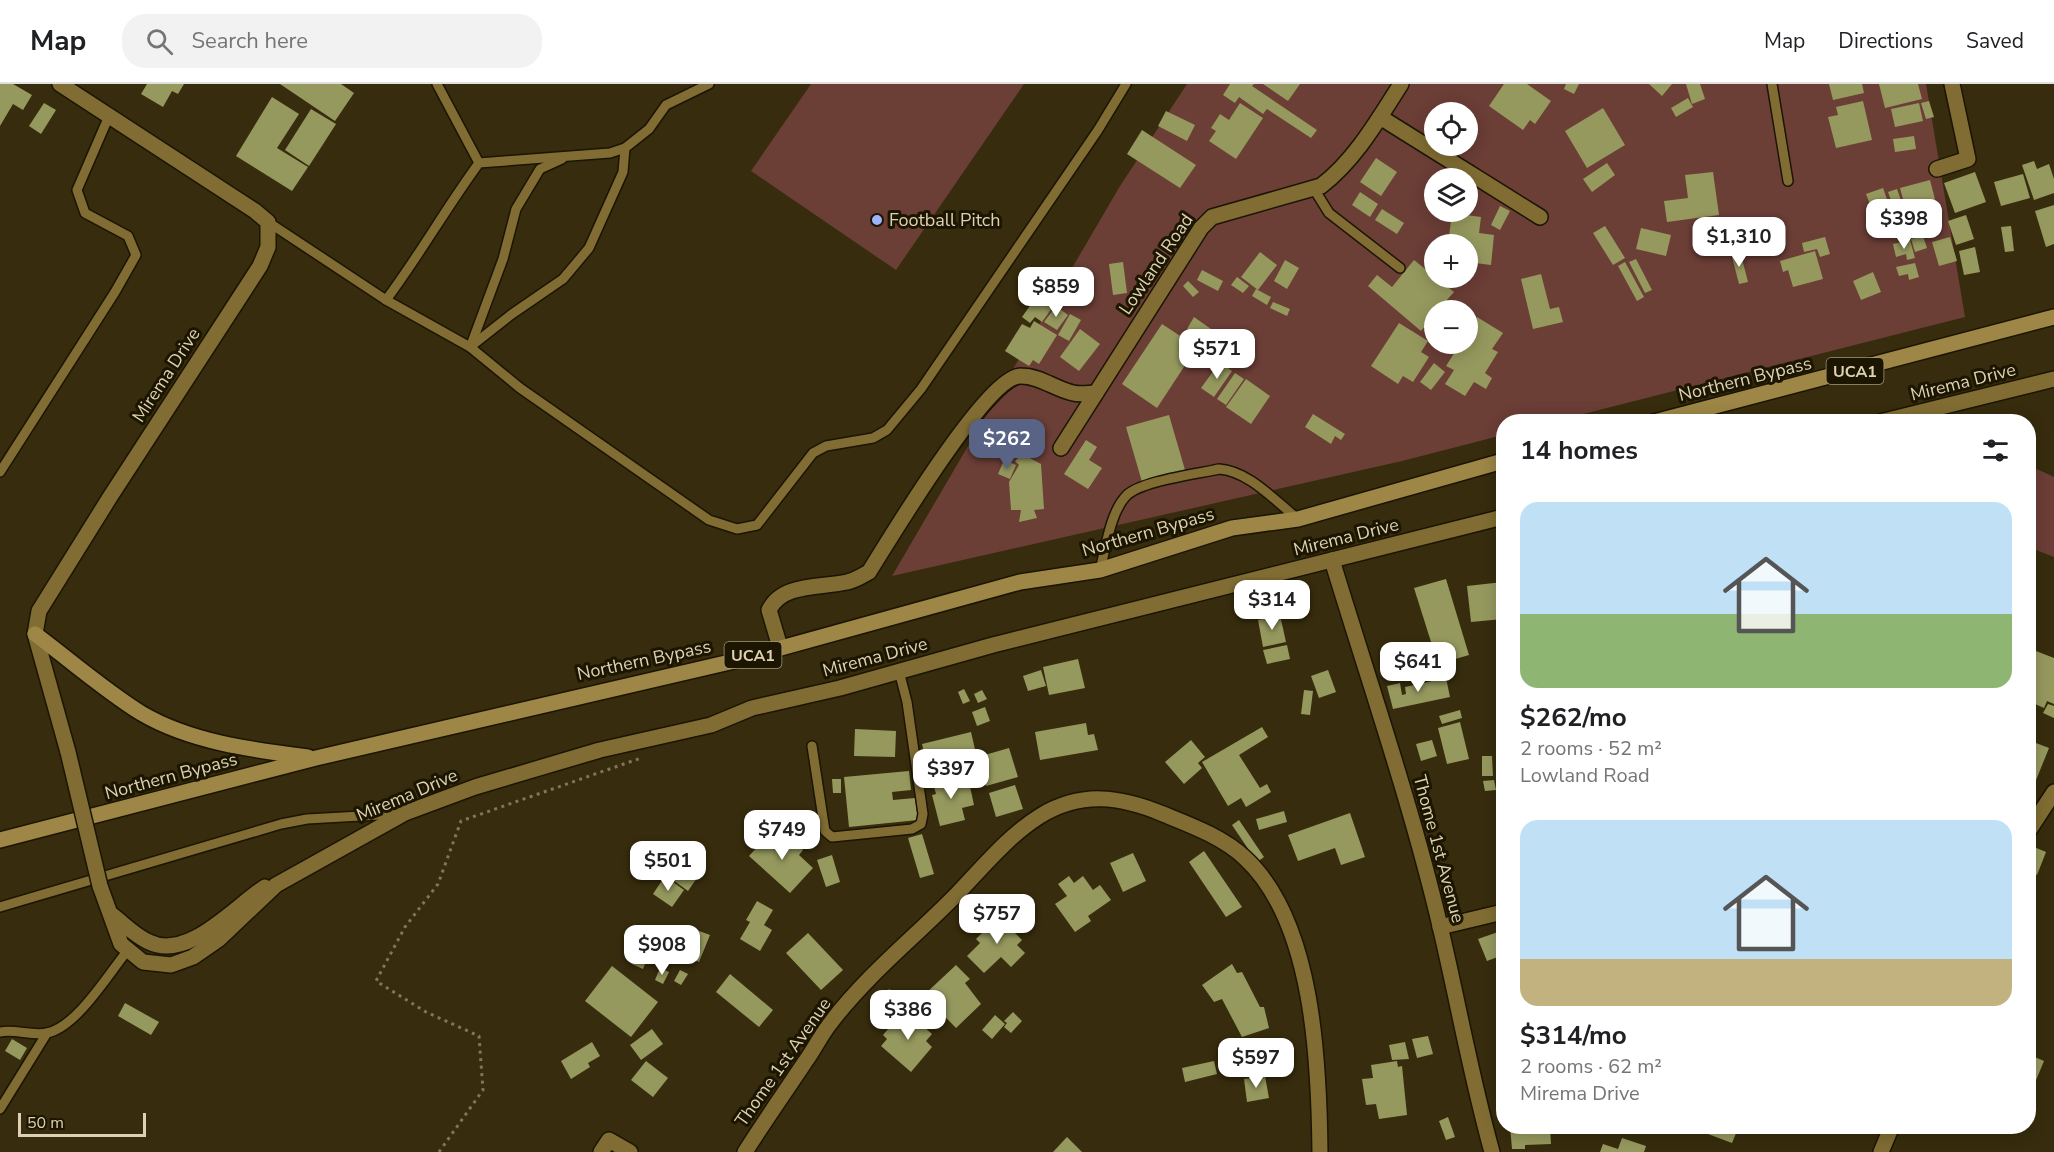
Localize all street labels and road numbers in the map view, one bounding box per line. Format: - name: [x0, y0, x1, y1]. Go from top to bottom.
- street label: Lowland Road: [1113, 209, 1199, 319]
- street label: Mirema Drive: [127, 323, 205, 427]
- street label: Northern Bypass: [1676, 351, 1814, 407]
- street label: Mirema Drive: [1908, 357, 2018, 407]
- road number: UCA1: [1826, 358, 1884, 384]
- street label: Northern Bypass: [1079, 502, 1217, 562]
- street label: Mirema Drive: [1291, 512, 1401, 562]
- street label: Mirema Drive: [820, 631, 930, 683]
- street label: Northern Bypass: [575, 634, 713, 686]
- road number: UCA1: [724, 642, 782, 668]
- street label: Northern Bypass: [102, 747, 240, 805]
- street label: Mirema Drive: [353, 763, 461, 827]
- street label: Thome 1st Avenue: [1408, 772, 1470, 926]
- street label: Thome 1st Avenue: [730, 993, 836, 1131]

